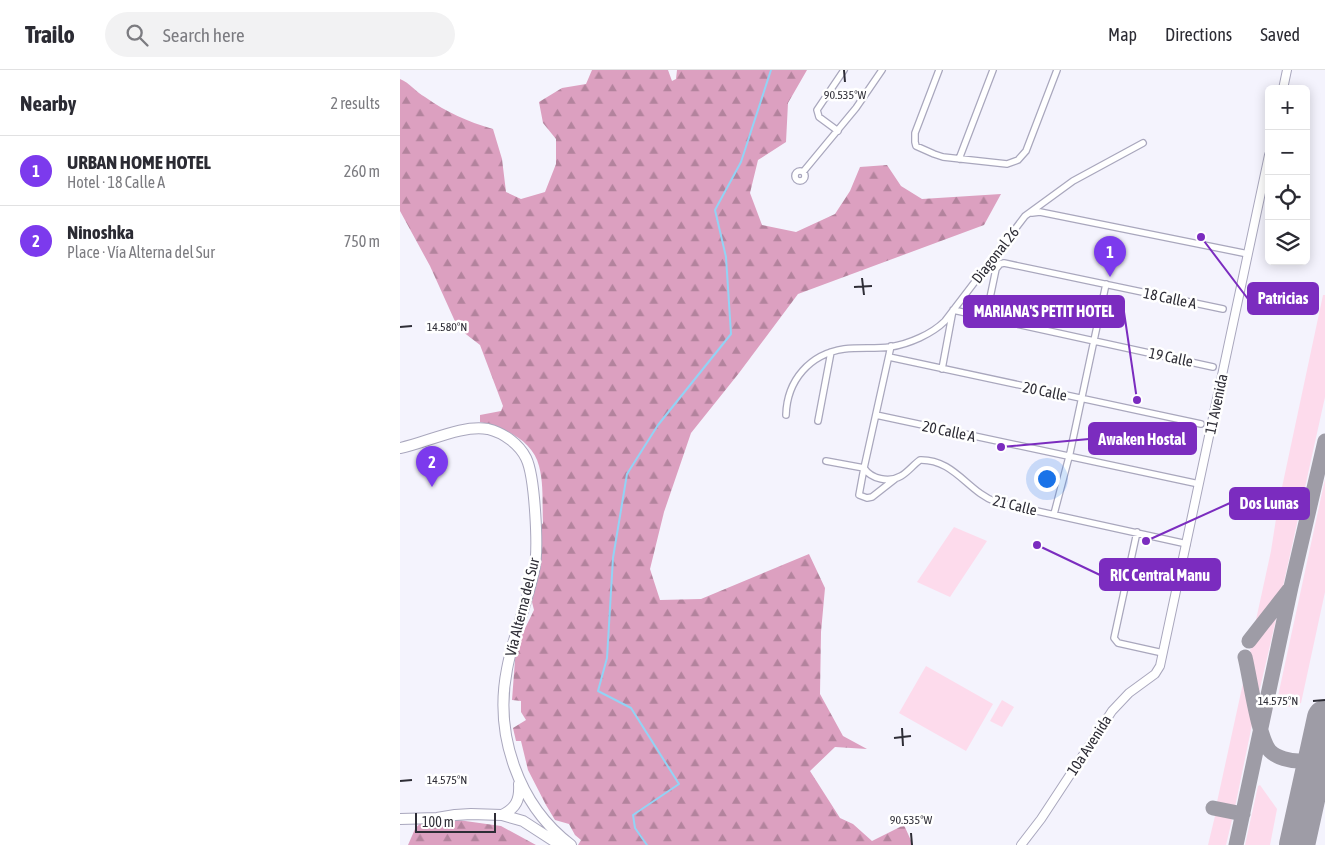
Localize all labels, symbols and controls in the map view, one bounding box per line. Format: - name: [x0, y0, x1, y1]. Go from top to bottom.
- search box: [105, 12, 455, 57]
- text: Trailo: [25, 21, 75, 48]
- icon: search: [123, 21, 151, 49]
- text: Search here: [163, 24, 245, 46]
- text: Map: [1108, 24, 1137, 45]
- text: Directions: [1165, 24, 1232, 45]
- text: Saved: [1260, 24, 1300, 45]
- map controls: [1265, 85, 1310, 265]
- button: +: [1265, 85, 1310, 130]
- text: 90.535°W: [824, 88, 866, 102]
- text: Nearby: [20, 91, 76, 115]
- text: 2 results: [330, 94, 380, 112]
- button: −: [1265, 130, 1310, 175]
- text: URBAN HOME HOTEL: [67, 151, 211, 173]
- text: 1: [32, 162, 40, 180]
- text: 260 m: [344, 162, 380, 180]
- text: Hotel · 18 Calle A: [67, 173, 165, 191]
- button: locate: [1265, 175, 1310, 220]
- button: layers: [1265, 220, 1310, 265]
- text: Ninoshka: [67, 221, 134, 243]
- street label: Diagonal 26: [968, 224, 1022, 286]
- text: 2: [32, 232, 40, 250]
- text: 750 m: [344, 232, 380, 250]
- pin: 1: [1094, 236, 1126, 277]
- text: Place · Vía Alterna del Sur: [67, 243, 215, 261]
- callout: Patricias: [1248, 283, 1318, 314]
- street label: 18 Calle A: [1142, 284, 1199, 312]
- text: Patricias: [1258, 289, 1309, 307]
- callout: MARIANA'S PETIT HOTEL: [964, 296, 1124, 327]
- text: MARIANA'S PETIT HOTEL: [974, 302, 1115, 320]
- text: 14.580°N: [427, 320, 467, 334]
- street label: 19 Calle: [1147, 344, 1195, 370]
- street label: 11 Avenida: [1201, 372, 1231, 436]
- street label: 20 Calle: [1021, 378, 1069, 404]
- street label: 20 Calle A: [921, 417, 978, 445]
- callout: Awaken Hostal: [1089, 423, 1196, 454]
- text: Awaken Hostal: [1097, 430, 1186, 448]
- pin: 2: [416, 446, 448, 487]
- your location: [1034, 466, 1060, 492]
- callout: Dos Lunas: [1230, 488, 1309, 519]
- street label: 21 Calle: [991, 491, 1039, 519]
- text: Dos Lunas: [1239, 494, 1299, 512]
- street label: Vía Alterna del Sur: [502, 555, 543, 658]
- callout: RIC Central Manu: [1100, 559, 1220, 590]
- text: RIC Central Manu: [1110, 566, 1210, 584]
- text: 14.575°N: [1258, 694, 1298, 708]
- street label: 10a Avenida: [1063, 712, 1115, 778]
- text: 14.575°N: [427, 773, 467, 787]
- scale bar: [415, 810, 496, 833]
- text: 90.535°W: [890, 813, 932, 827]
- text: 100 m: [422, 814, 454, 830]

